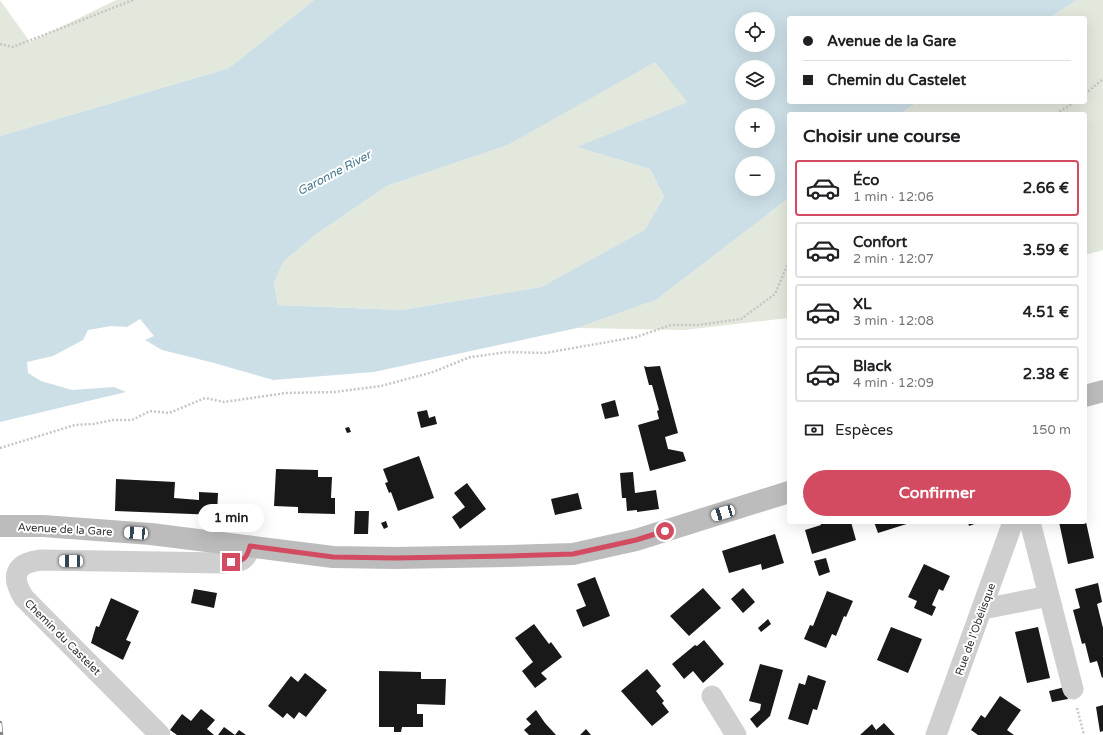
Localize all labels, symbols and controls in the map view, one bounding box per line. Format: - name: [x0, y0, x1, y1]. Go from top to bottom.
- map controls: [735, 12, 775, 196]
- button: locate: [735, 12, 775, 52]
- text: Avenue de la Gare: [827, 32, 956, 50]
- button: layers: [735, 60, 775, 100]
- text: Chemin du Castelet: [827, 71, 966, 89]
- button: +: [735, 108, 775, 148]
- text: Choisir une course: [803, 125, 961, 147]
- water label: Garonne River: [295, 147, 374, 198]
- button: −: [735, 156, 775, 196]
- icon: car: [805, 170, 841, 206]
- text: Éco: [853, 171, 879, 189]
- text: 2.66 €: [1023, 179, 1069, 197]
- text: 1 min · 12:06: [853, 189, 934, 205]
- icon: car: [805, 232, 841, 268]
- text: Confort: [853, 233, 907, 251]
- text: 3.59 €: [1023, 241, 1069, 259]
- text: 2 min · 12:07: [853, 251, 934, 267]
- icon: car: [805, 294, 841, 330]
- text: XL: [853, 295, 872, 313]
- text: 4.51 €: [1023, 303, 1069, 321]
- text: 3 min · 12:08: [853, 313, 934, 329]
- icon: car: [805, 356, 841, 392]
- text: Black: [853, 357, 892, 375]
- text: 2.38 €: [1023, 365, 1069, 383]
- text: 4 min · 12:09: [853, 375, 934, 391]
- icon: cash: [803, 419, 825, 441]
- text: Espèces: [835, 421, 893, 439]
- text: 150 m: [1031, 422, 1071, 438]
- button: Confirmer: [803, 470, 1071, 516]
- callout: 1 min: [198, 504, 264, 532]
- car: [710, 504, 736, 522]
- text: 1 min: [214, 510, 248, 526]
- street label: Avenue de la Gare: [17, 521, 113, 538]
- route start: [656, 522, 674, 540]
- car: [124, 526, 148, 540]
- route end: [222, 553, 240, 571]
- car: [59, 555, 83, 567]
- street label: Rue de l'Obélisque: [953, 581, 998, 677]
- street label: Chemin du Castelet: [22, 597, 103, 678]

